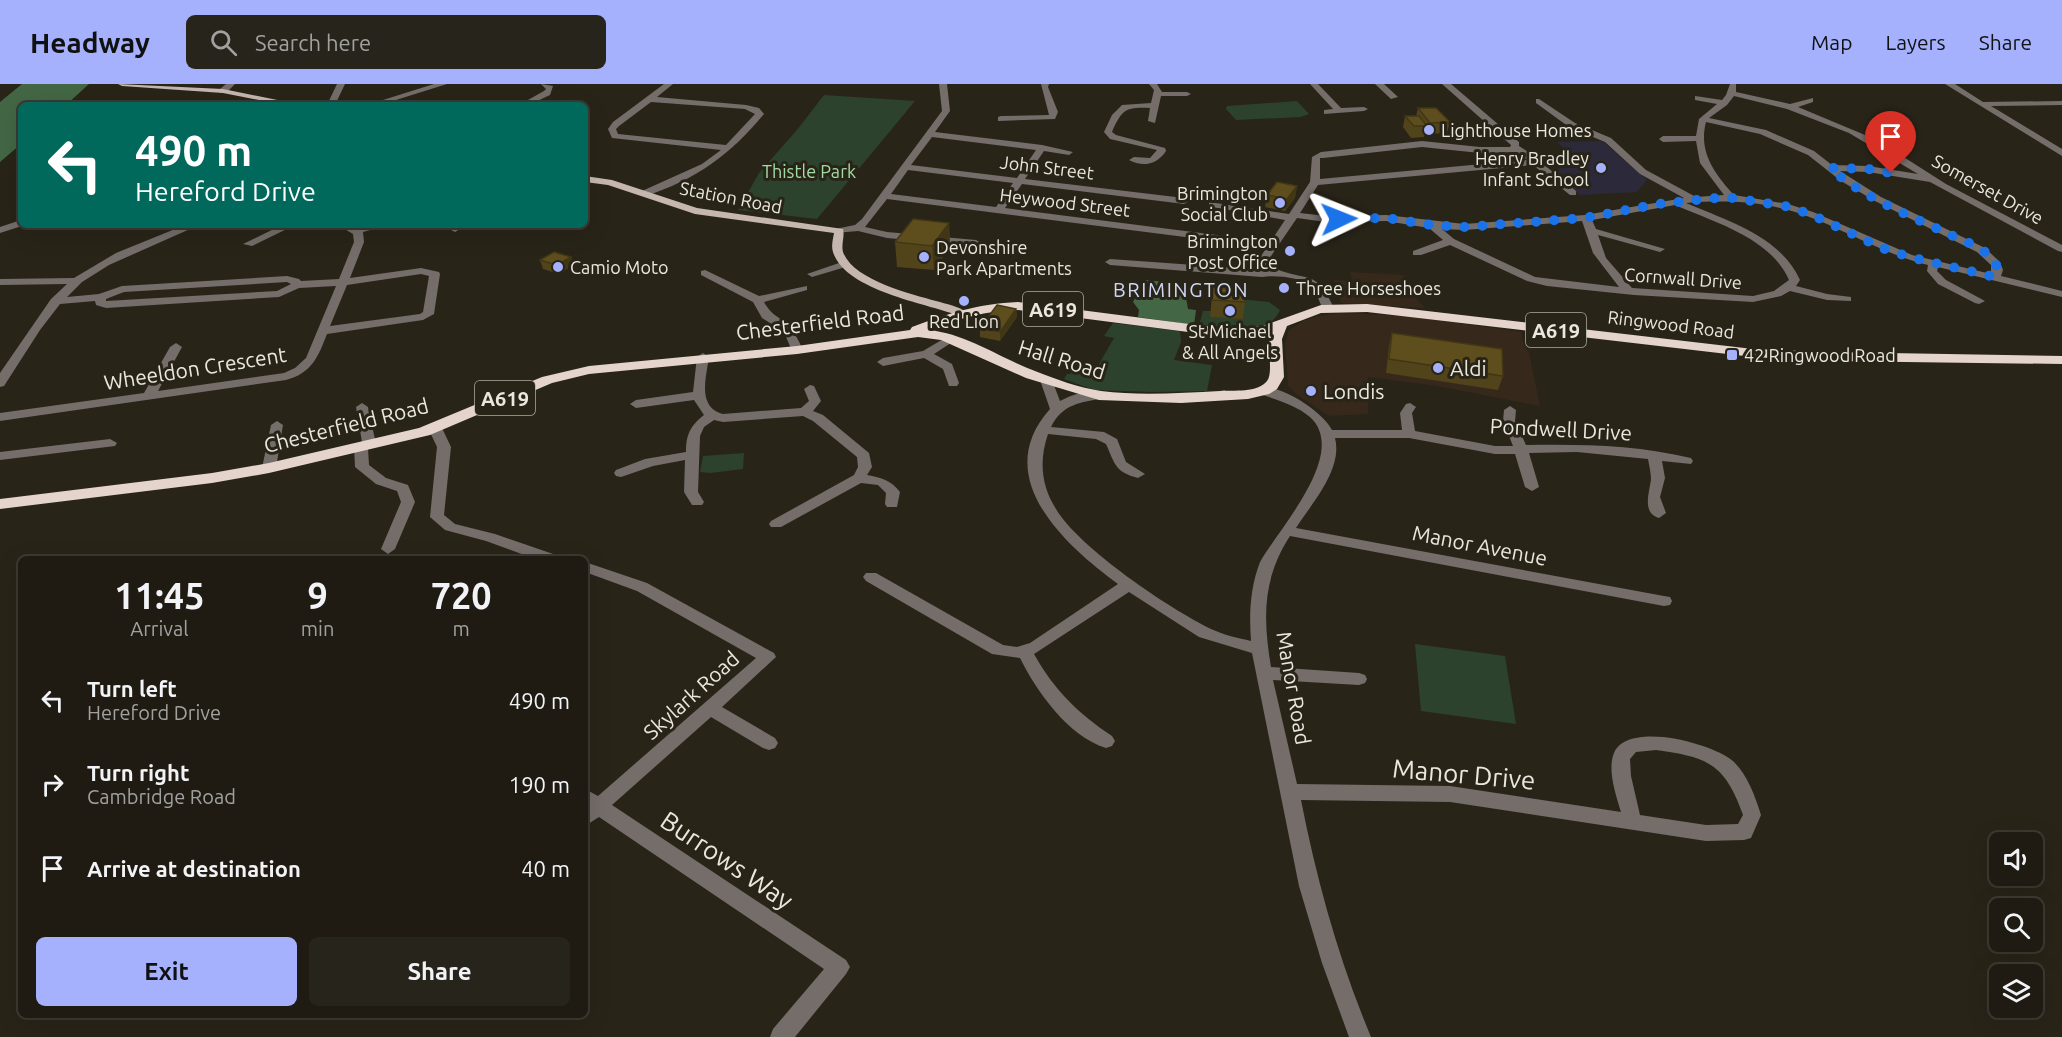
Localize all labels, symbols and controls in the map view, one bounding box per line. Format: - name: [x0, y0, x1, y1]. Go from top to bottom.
- search box: [186, 15, 606, 69]
- icon: search: [207, 26, 240, 59]
- text: Headway: [30, 27, 150, 58]
- text: Search here: [255, 30, 371, 55]
- text: Map: [1811, 30, 1852, 54]
- text: Layers: [1885, 30, 1946, 54]
- text: Share: [1979, 30, 2032, 54]
- pin: [1865, 111, 1916, 173]
- place label: Lighthouse Homes: [1441, 120, 1592, 140]
- icon: arrive: [1874, 120, 1907, 153]
- marker: Lighthouse Homes: [1422, 123, 1436, 137]
- icon: left: [36, 126, 114, 204]
- text: 490 m: [135, 127, 252, 174]
- place label: Henry Bradley Infant School: [1475, 148, 1589, 189]
- street label: Somerset Drive: [1929, 150, 2047, 228]
- street label: John Street: [999, 151, 1095, 183]
- park label: Thistle Park: [762, 161, 856, 181]
- marker: Henry Bradley Infant School: [1594, 161, 1608, 175]
- text: Hereford Drive: [135, 176, 316, 206]
- street label: Station Road: [678, 177, 784, 217]
- place label: Brimington Social Club: [1177, 183, 1268, 224]
- street label: Heywood Street: [999, 184, 1131, 220]
- position arrow: [1307, 187, 1371, 251]
- marker: Brimington Social Club: [1273, 196, 1287, 210]
- place label: Brimington Post Office: [1187, 231, 1278, 272]
- place label: Devonshire Park Apartments: [936, 237, 1072, 278]
- marker: Brimington Post Office: [1283, 244, 1297, 258]
- marker: Devonshire Park Apartments: [917, 250, 931, 264]
- place label: Camio Moto: [570, 257, 669, 277]
- marker: Camio Moto: [551, 260, 565, 274]
- street label: Cornwall Drive: [1623, 264, 1743, 292]
- district label: BRIMINGTON: [1113, 278, 1249, 301]
- place label: Three Horseshoes: [1296, 278, 1441, 298]
- marker: Three Horseshoes: [1277, 281, 1291, 295]
- road number: A619: [1023, 292, 1083, 326]
- marker: Red Lion: [957, 294, 971, 308]
- street label: Chesterfield Road: [735, 300, 905, 344]
- marker: St Michael & All Angels: [1223, 304, 1237, 318]
- street label: Ringwood Road: [1607, 306, 1735, 342]
- place label: Red Lion: [929, 311, 999, 331]
- road number: A619: [1526, 313, 1586, 347]
- place label: St Michael & All Angels: [1182, 321, 1278, 362]
- street label: Hall Road: [1016, 334, 1108, 384]
- street label: Wheeldon Crescent: [102, 342, 288, 394]
- place label: 42 Ringwood Road: [1744, 345, 1896, 365]
- marker: 42 Ringwood Road: [1725, 348, 1739, 362]
- place label: Aldi: [1450, 356, 1487, 380]
- marker: Aldi: [1431, 361, 1445, 375]
- place label: Londis: [1323, 379, 1384, 403]
- road number: A619: [475, 381, 535, 415]
- marker: Londis: [1304, 384, 1318, 398]
- street label: Chesterfield Road: [261, 393, 431, 457]
- street label: Pondwell Drive: [1489, 413, 1633, 445]
- street label: Manor Avenue: [1411, 520, 1549, 570]
- text: 11:45: [114, 575, 204, 616]
- text: 9: [307, 575, 328, 616]
- text: 720: [431, 575, 492, 616]
- text: Arrival: [130, 617, 189, 640]
- text: min: [301, 617, 334, 640]
- text: m: [453, 617, 470, 640]
- street label: Manor Road: [1272, 630, 1316, 746]
- street label: Skylark Road: [638, 646, 744, 744]
- text: Turn left: [87, 676, 177, 701]
- icon: left: [36, 684, 69, 717]
- text: 490 m: [509, 688, 570, 713]
- text: Hereford Drive: [87, 701, 221, 724]
- street label: Manor Drive: [1391, 753, 1537, 795]
- text: Turn right: [87, 760, 189, 785]
- icon: right: [36, 768, 69, 801]
- text: 190 m: [509, 772, 570, 797]
- text: Cambridge Road: [87, 785, 236, 808]
- street label: Burrows Way: [655, 805, 799, 915]
- map controls: [1989, 832, 2043, 1018]
- button: sound: [1989, 832, 2043, 886]
- icon: arrive: [36, 852, 69, 885]
- text: Arrive at destination: [87, 856, 301, 881]
- text: 40 m: [521, 856, 570, 881]
- button: search: [1989, 898, 2043, 952]
- button: Exit: [36, 937, 297, 1006]
- button: Share: [309, 937, 570, 1006]
- button: layers: [1989, 964, 2043, 1018]

